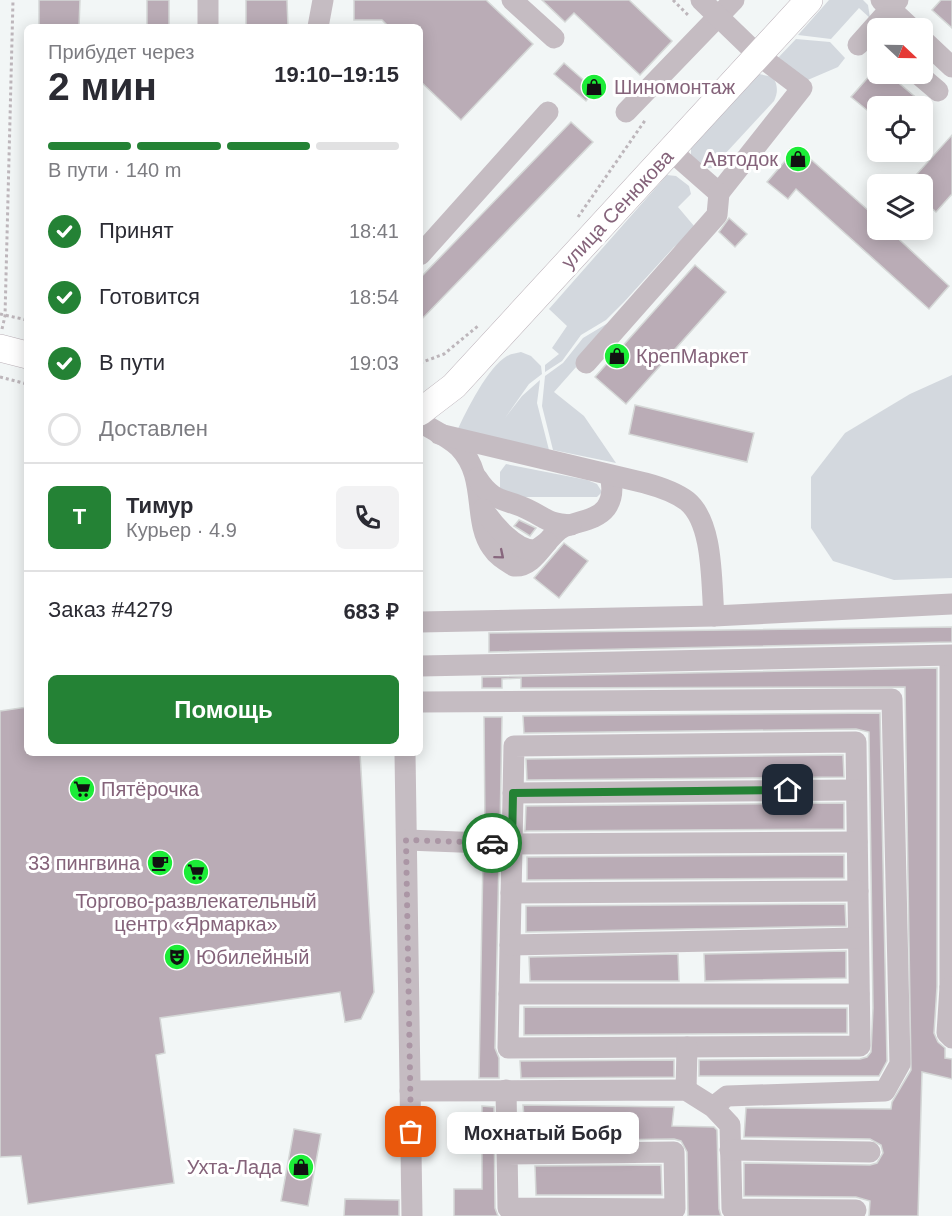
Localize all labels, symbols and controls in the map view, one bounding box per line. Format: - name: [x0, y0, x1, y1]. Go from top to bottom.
- north arrow: [867, 18, 933, 84]
- map controls: [867, 18, 933, 240]
- text: Прибудет через: [48, 41, 194, 63]
- text: 19:10–19:15: [274, 62, 399, 87]
- text: 2 мин: [48, 65, 157, 108]
- shop icon: Шиномонтаж: [579, 72, 609, 102]
- place label: Шиномонтаж: [614, 76, 736, 98]
- button: locate: [867, 96, 933, 162]
- shop icon: Автодок: [783, 144, 813, 174]
- street label: улица Сенюкова: [557, 145, 678, 273]
- place label: Автодок: [703, 148, 778, 170]
- text: В пути · 140 m: [48, 159, 181, 181]
- button: layers: [867, 174, 933, 240]
- icon: check: [48, 215, 81, 248]
- text: Принят: [99, 218, 173, 243]
- text: 18:41: [349, 220, 399, 242]
- icon: check: [48, 281, 81, 314]
- text: Готовится: [99, 284, 200, 309]
- text: 18:54: [349, 286, 399, 308]
- shop icon: КрепМаркет: [602, 341, 632, 371]
- place label: КрепМаркет: [636, 345, 748, 367]
- icon: check: [48, 347, 81, 380]
- text: В пути: [99, 350, 165, 375]
- text: 19:03: [349, 352, 399, 374]
- text: Доставлен: [99, 416, 208, 441]
- button: phone: [336, 486, 399, 549]
- text: Тимур: [126, 493, 194, 518]
- text: Т: [73, 504, 86, 529]
- text: Курьер · 4.9: [126, 519, 237, 541]
- one-way arrow: [493, 548, 504, 559]
- text: Заказ #4279: [48, 597, 173, 622]
- text: 683 ₽: [343, 599, 399, 624]
- button: Помощь: [48, 675, 399, 744]
- pin: [762, 764, 813, 815]
- icon: home: [771, 773, 804, 806]
- supermarket icon: Пятёрочка: [67, 774, 97, 804]
- place label: Пятёрочка: [101, 778, 200, 800]
- courier: [462, 813, 522, 873]
- icon: car: [476, 827, 509, 860]
- cafe icon: 33 пингвина: [145, 848, 175, 878]
- place label: 33 пингвина: [28, 852, 141, 874]
- supermarket icon: Торгово-развлекательный центр «Ярмарка»: [181, 857, 211, 887]
- place label: Торгово-развлекательный центр «Ярмарка»: [75, 890, 317, 935]
- theatre icon: Юбилейный: [162, 942, 192, 972]
- place label: Юбилейный: [196, 946, 309, 968]
- pin: [385, 1106, 436, 1157]
- callout: Мохнатый Бобр: [447, 1111, 639, 1153]
- icon: bag: [394, 1115, 427, 1148]
- text: Мохнатый Бобр: [464, 1122, 622, 1144]
- shop icon: Ухта-Лада: [286, 1152, 316, 1182]
- place label: Ухта-Лада: [187, 1156, 283, 1178]

